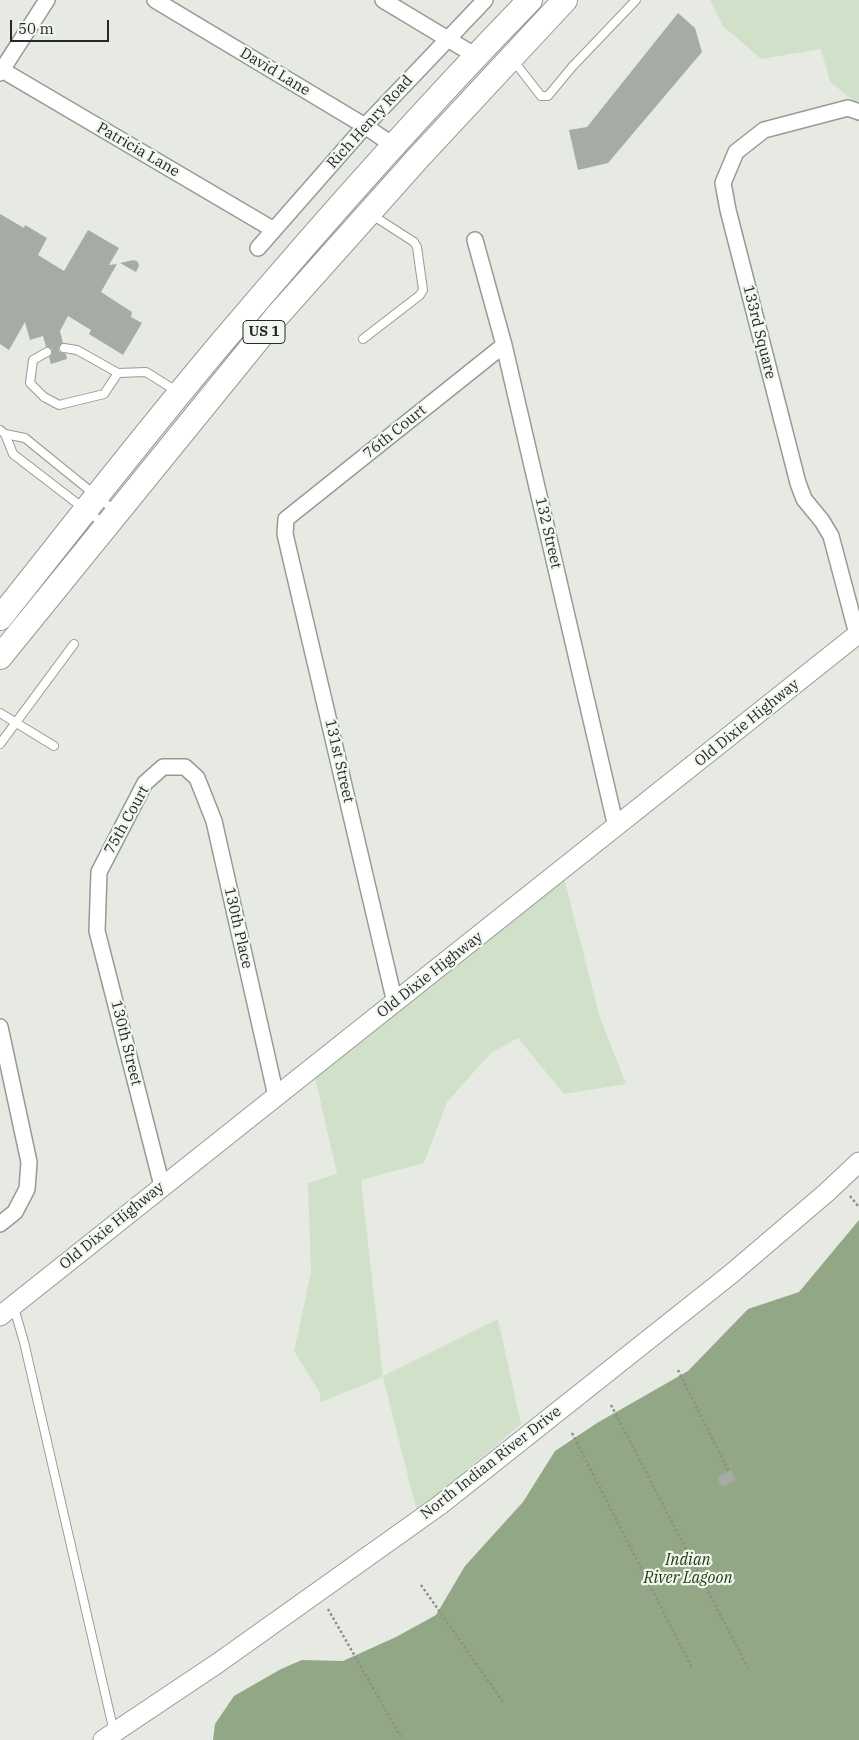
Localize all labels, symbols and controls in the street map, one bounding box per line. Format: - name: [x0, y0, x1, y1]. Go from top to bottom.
- scale bar: [12, 10, 111, 42]
- text: 50 m: [18, 19, 54, 38]
- street label: David Lane: [237, 44, 313, 100]
- street label: Rich Henry Road: [323, 72, 417, 172]
- street label: Patricia Lane: [93, 119, 183, 181]
- street label: 133rd Square: [739, 283, 779, 381]
- road number: US 1: [243, 321, 285, 344]
- street label: 76th Court: [360, 401, 430, 463]
- street label: 132 Street: [531, 496, 565, 570]
- street label: Old Dixie Highway: [691, 675, 803, 771]
- street label: 131st Street: [321, 718, 357, 804]
- street label: 75th Court: [101, 783, 153, 857]
- street label: 130th Place: [220, 886, 256, 970]
- street label: Old Dixie Highway: [374, 928, 486, 1022]
- street label: 130th Street: [107, 998, 145, 1088]
- street label: Old Dixie Highway: [56, 1178, 168, 1274]
- street label: North Indian River Drive: [417, 1402, 565, 1524]
- water label: Indian River Lagoon: [643, 1550, 733, 1588]

